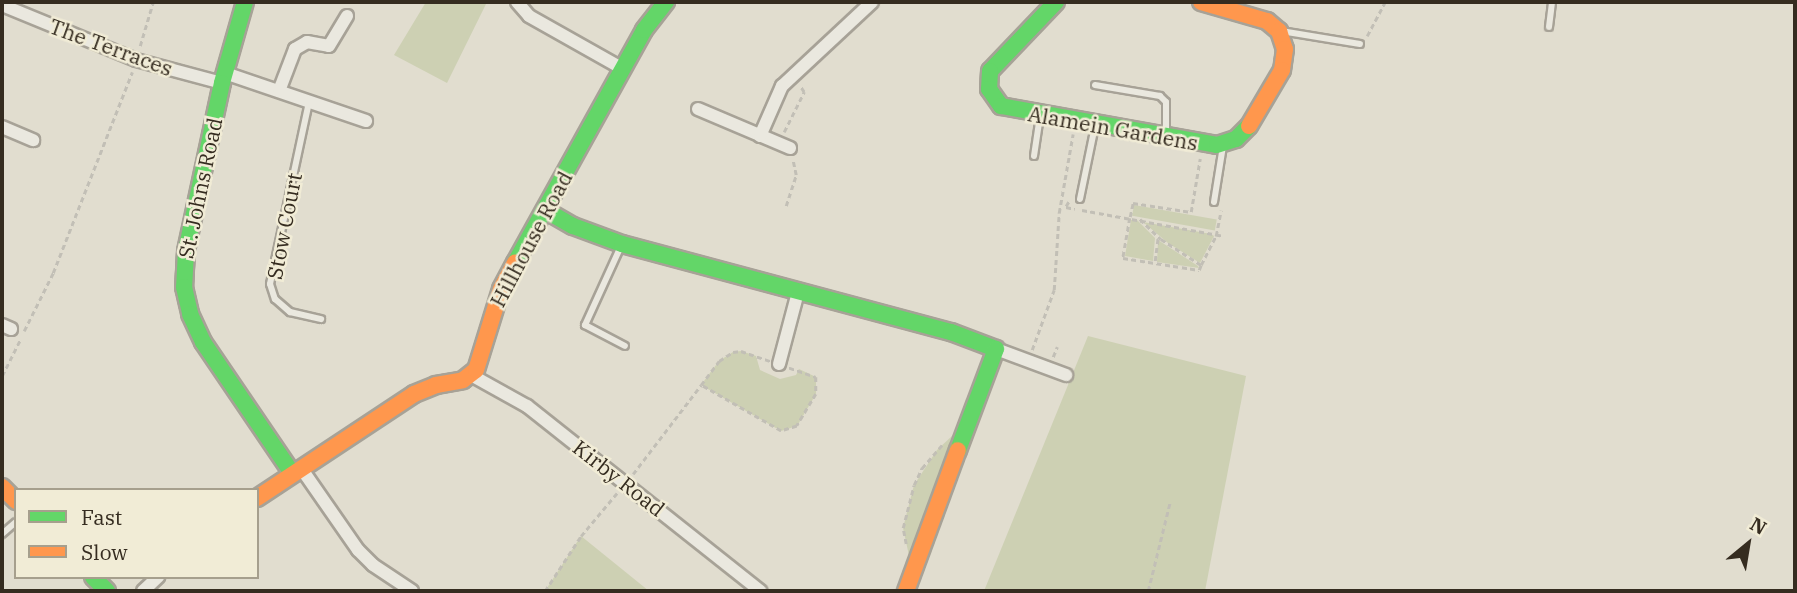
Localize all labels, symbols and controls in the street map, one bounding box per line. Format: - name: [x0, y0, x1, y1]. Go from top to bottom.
- street label: The Terraces: [46, 13, 176, 81]
- street label: Alamein Gardens: [1026, 101, 1200, 155]
- street label: St. Johns Road: [173, 115, 227, 261]
- street label: Hillhouse Road: [485, 167, 577, 311]
- street label: Stow Court: [261, 171, 307, 281]
- street label: Kirby Road: [568, 434, 670, 522]
- legend: [14, 488, 259, 579]
- text: Fast: [81, 503, 122, 531]
- north arrow: [1713, 509, 1783, 579]
- text: N: [1746, 512, 1771, 540]
- text: Slow: [81, 538, 128, 566]

